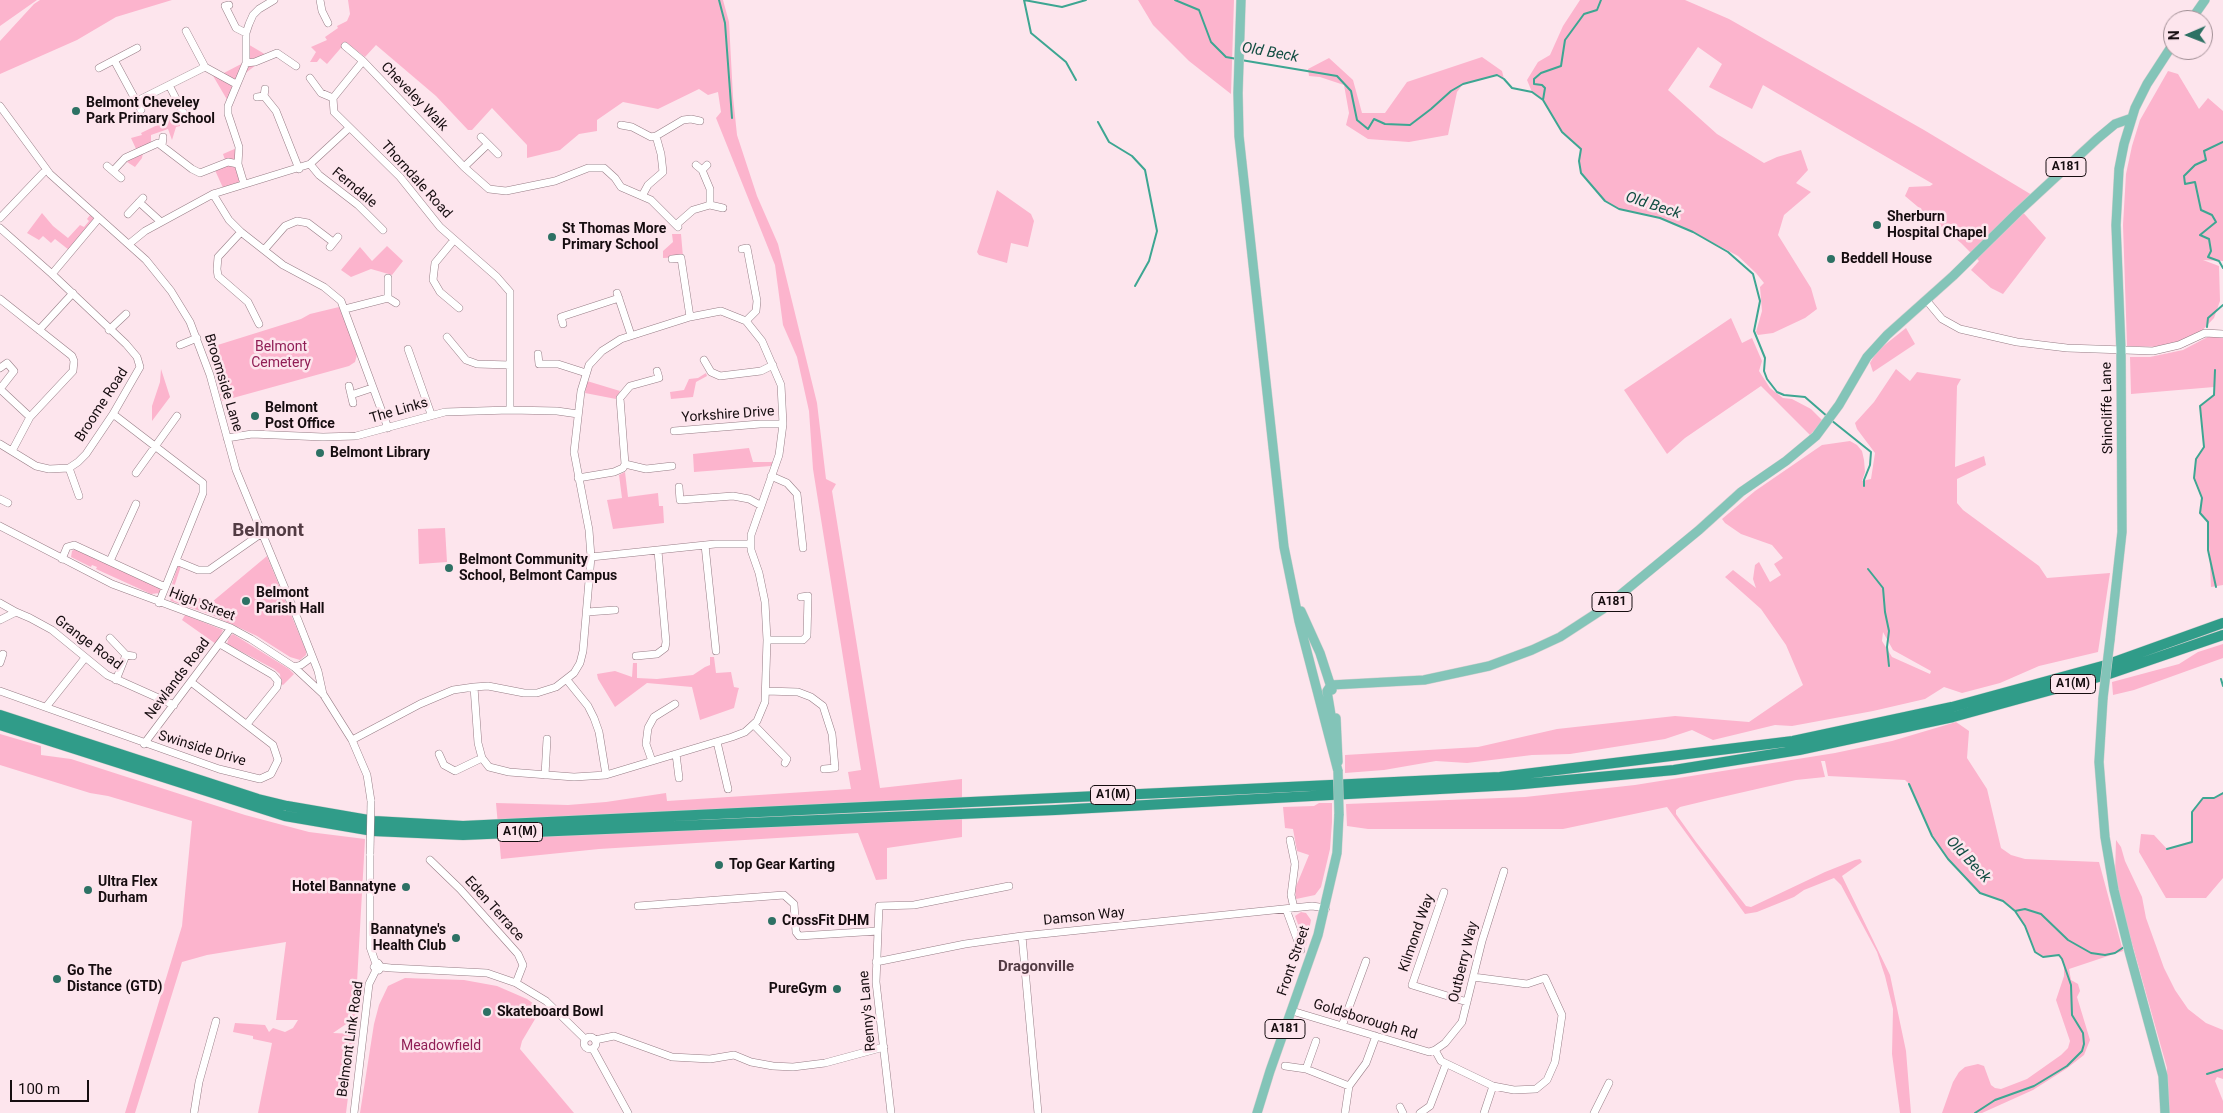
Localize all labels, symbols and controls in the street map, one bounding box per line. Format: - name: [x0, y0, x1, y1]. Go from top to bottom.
- north arrow: [2163, 10, 2213, 60]
- text: N: [2166, 30, 2182, 40]
- water label: Old Beck: [1240, 39, 1300, 67]
- street label: Cheveley Walk: [377, 59, 451, 135]
- place label: Belmont Cheveley Park Primary School: [86, 95, 215, 128]
- marker: Belmont Cheveley Park Primary School: [70, 105, 82, 117]
- street label: Thorndale Road: [377, 138, 455, 222]
- road number: A181: [2046, 158, 2086, 176]
- street label: Ferndale: [328, 164, 380, 212]
- water label: Old Beck: [1623, 189, 1683, 223]
- place label: Sherburn Hospital Chapel: [1887, 209, 1987, 242]
- marker: Sherburn Hospital Chapel: [1871, 219, 1883, 231]
- place label: St Thomas More Primary School: [562, 221, 666, 253]
- marker: St Thomas More Primary School: [546, 231, 558, 243]
- place label: Beddell House: [1841, 251, 1932, 267]
- marker: Beddell House: [1825, 253, 1837, 265]
- street label: Broomside Lane: [200, 332, 246, 434]
- park label: Belmont Cemetery: [251, 339, 311, 372]
- street label: Shincliffe Lane: [2099, 362, 2117, 454]
- street label: Broome Road: [72, 365, 132, 445]
- street label: The Links: [368, 395, 430, 427]
- place label: Belmont Post Office: [265, 400, 335, 432]
- street label: Yorkshire Drive: [681, 403, 775, 427]
- marker: Belmont Post Office: [249, 410, 261, 422]
- place label: Belmont Library: [330, 445, 430, 461]
- marker: Belmont Library: [314, 447, 326, 459]
- district label: Belmont: [232, 520, 304, 542]
- place label: Belmont Community School, Belmont Campus: [459, 552, 617, 584]
- marker: Belmont Community School, Belmont Campus: [443, 562, 455, 574]
- street label: High Street: [167, 585, 237, 625]
- place label: Belmont Parish Hall: [256, 585, 325, 618]
- road number: A181: [1592, 592, 1632, 612]
- marker: Belmont Parish Hall: [240, 595, 252, 607]
- street label: Grange Road: [51, 612, 125, 674]
- street label: Newlands Road: [142, 635, 214, 723]
- road number: A1(M): [2050, 674, 2096, 694]
- street label: Swinside Drive: [156, 728, 248, 770]
- road number: A1(M): [1090, 786, 1136, 804]
- road number: A1(M): [498, 822, 542, 842]
- water label: Old Beck: [1942, 833, 1994, 887]
- place label: Top Gear Karting: [729, 857, 835, 873]
- marker: Top Gear Karting: [713, 859, 725, 871]
- street label: Eden Terrace: [461, 873, 527, 945]
- place label: Ultra Flex Durham: [98, 874, 158, 906]
- place label: Hotel Bannatyne: [292, 879, 396, 895]
- marker: Hotel Bannatyne: [400, 881, 412, 893]
- marker: Ultra Flex Durham: [82, 884, 94, 896]
- street label: Kilmond Way: [1396, 892, 1438, 974]
- street label: Damson Way: [1042, 904, 1126, 930]
- place label: CrossFit DHM: [782, 913, 869, 929]
- marker: CrossFit DHM: [766, 915, 778, 927]
- street label: Outberry Way: [1446, 920, 1482, 1004]
- place label: Bannatyne's Health Club: [370, 922, 446, 954]
- street label: Front Street: [1274, 924, 1314, 998]
- marker: Bannatyne's Health Club: [450, 932, 462, 944]
- district label: Dragonville: [998, 958, 1074, 976]
- place label: Go The Distance (GTD): [67, 963, 163, 996]
- street label: Renny's Lane: [856, 970, 880, 1052]
- marker: Go The Distance (GTD): [51, 973, 63, 985]
- street label: Belmont Link Road: [335, 980, 367, 1098]
- place label: PureGym: [769, 981, 827, 997]
- marker: PureGym: [831, 983, 843, 995]
- street label: Goldsborough Rd: [1311, 996, 1419, 1044]
- place label: Skateboard Bowl: [497, 1004, 603, 1020]
- marker: Skateboard Bowl: [481, 1006, 493, 1018]
- road number: A181: [1265, 1020, 1305, 1038]
- park label: Meadowfield: [401, 1038, 481, 1054]
- scale bar: [12, 1070, 91, 1102]
- text: 100 m: [18, 1080, 60, 1098]

